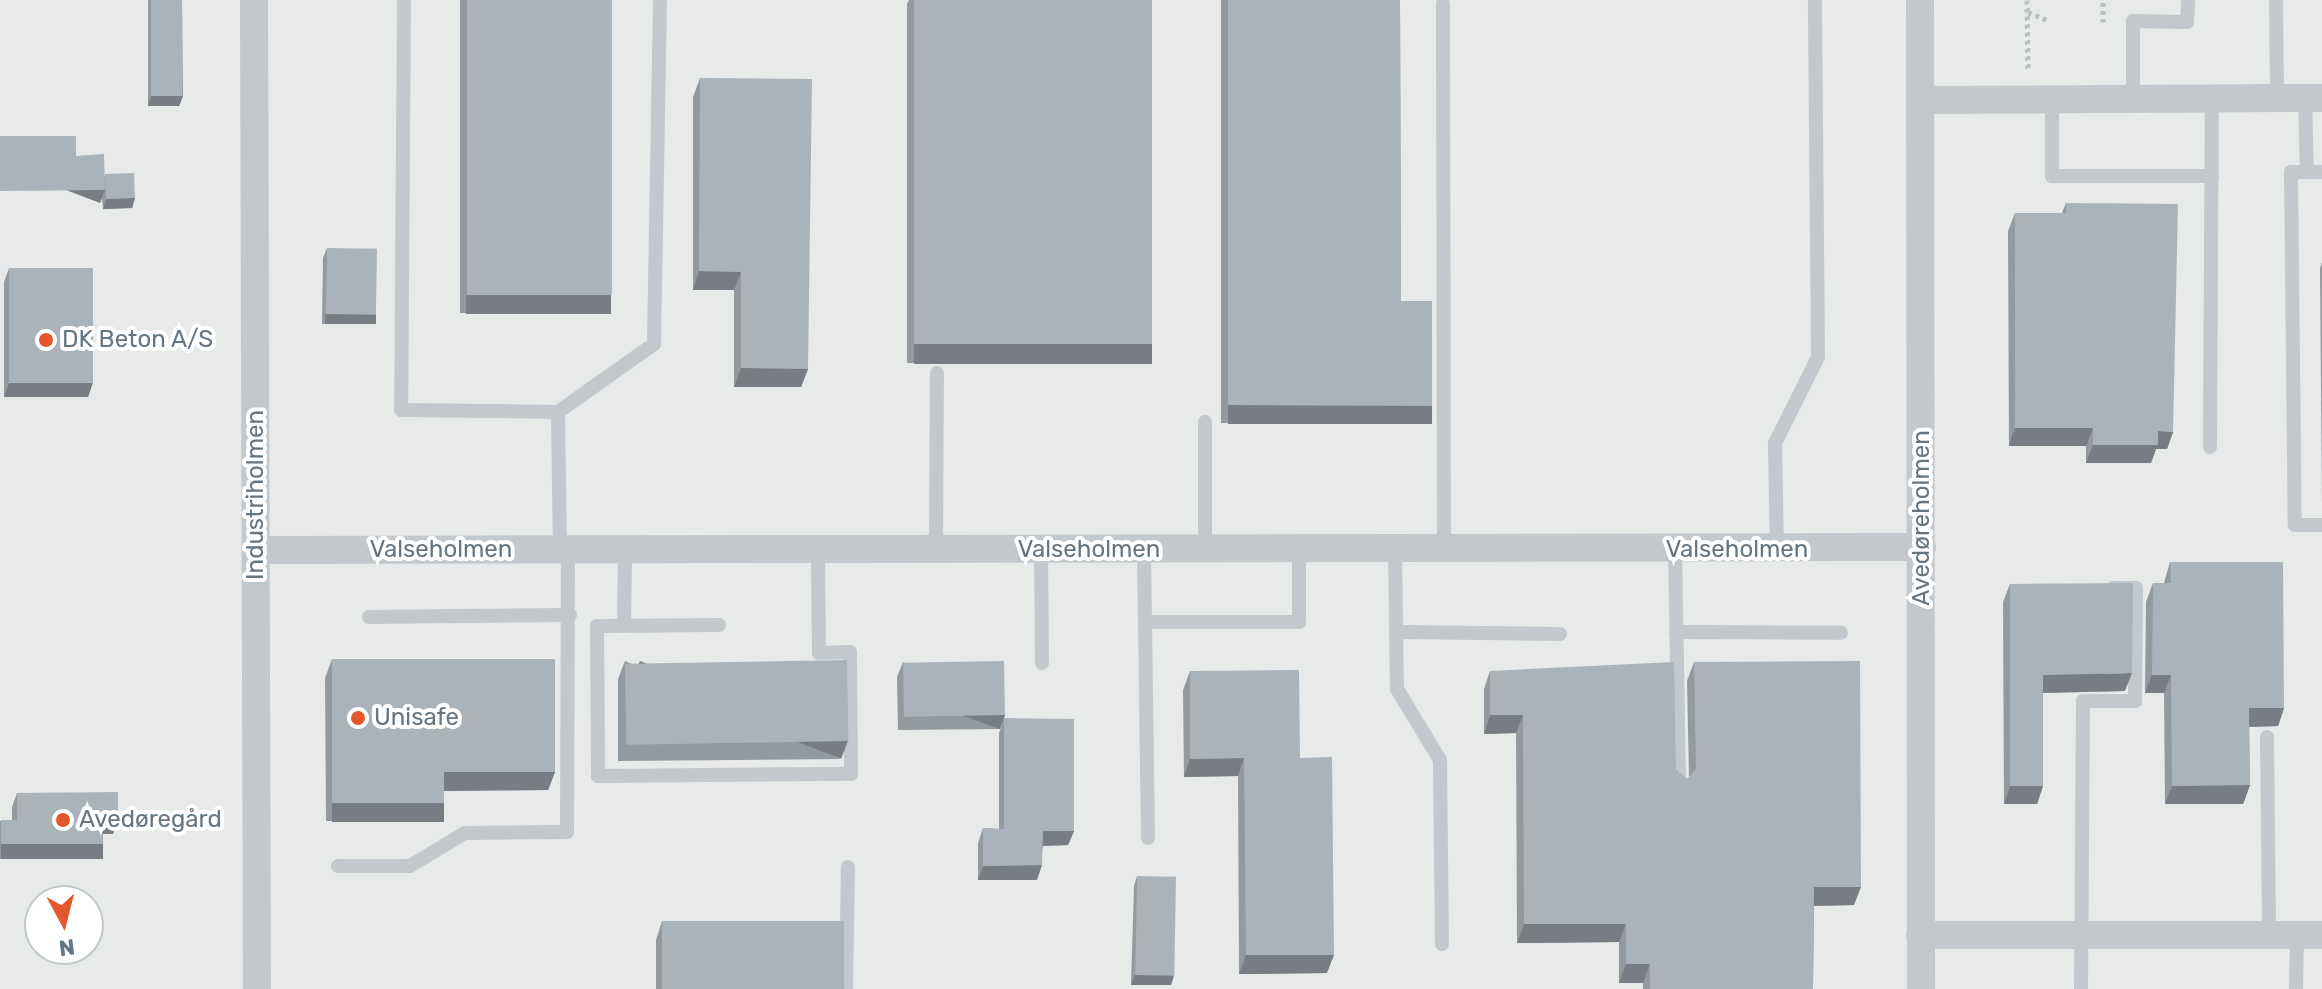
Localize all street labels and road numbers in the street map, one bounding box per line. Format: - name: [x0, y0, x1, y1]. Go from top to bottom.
- street label: Industriholmen: [242, 410, 270, 580]
- street label: Avedøreholmen: [1908, 430, 1936, 606]
- street label: Valseholmen: [370, 536, 512, 564]
- street label: Valseholmen: [1018, 536, 1160, 564]
- street label: Valseholmen: [1666, 536, 1808, 564]

